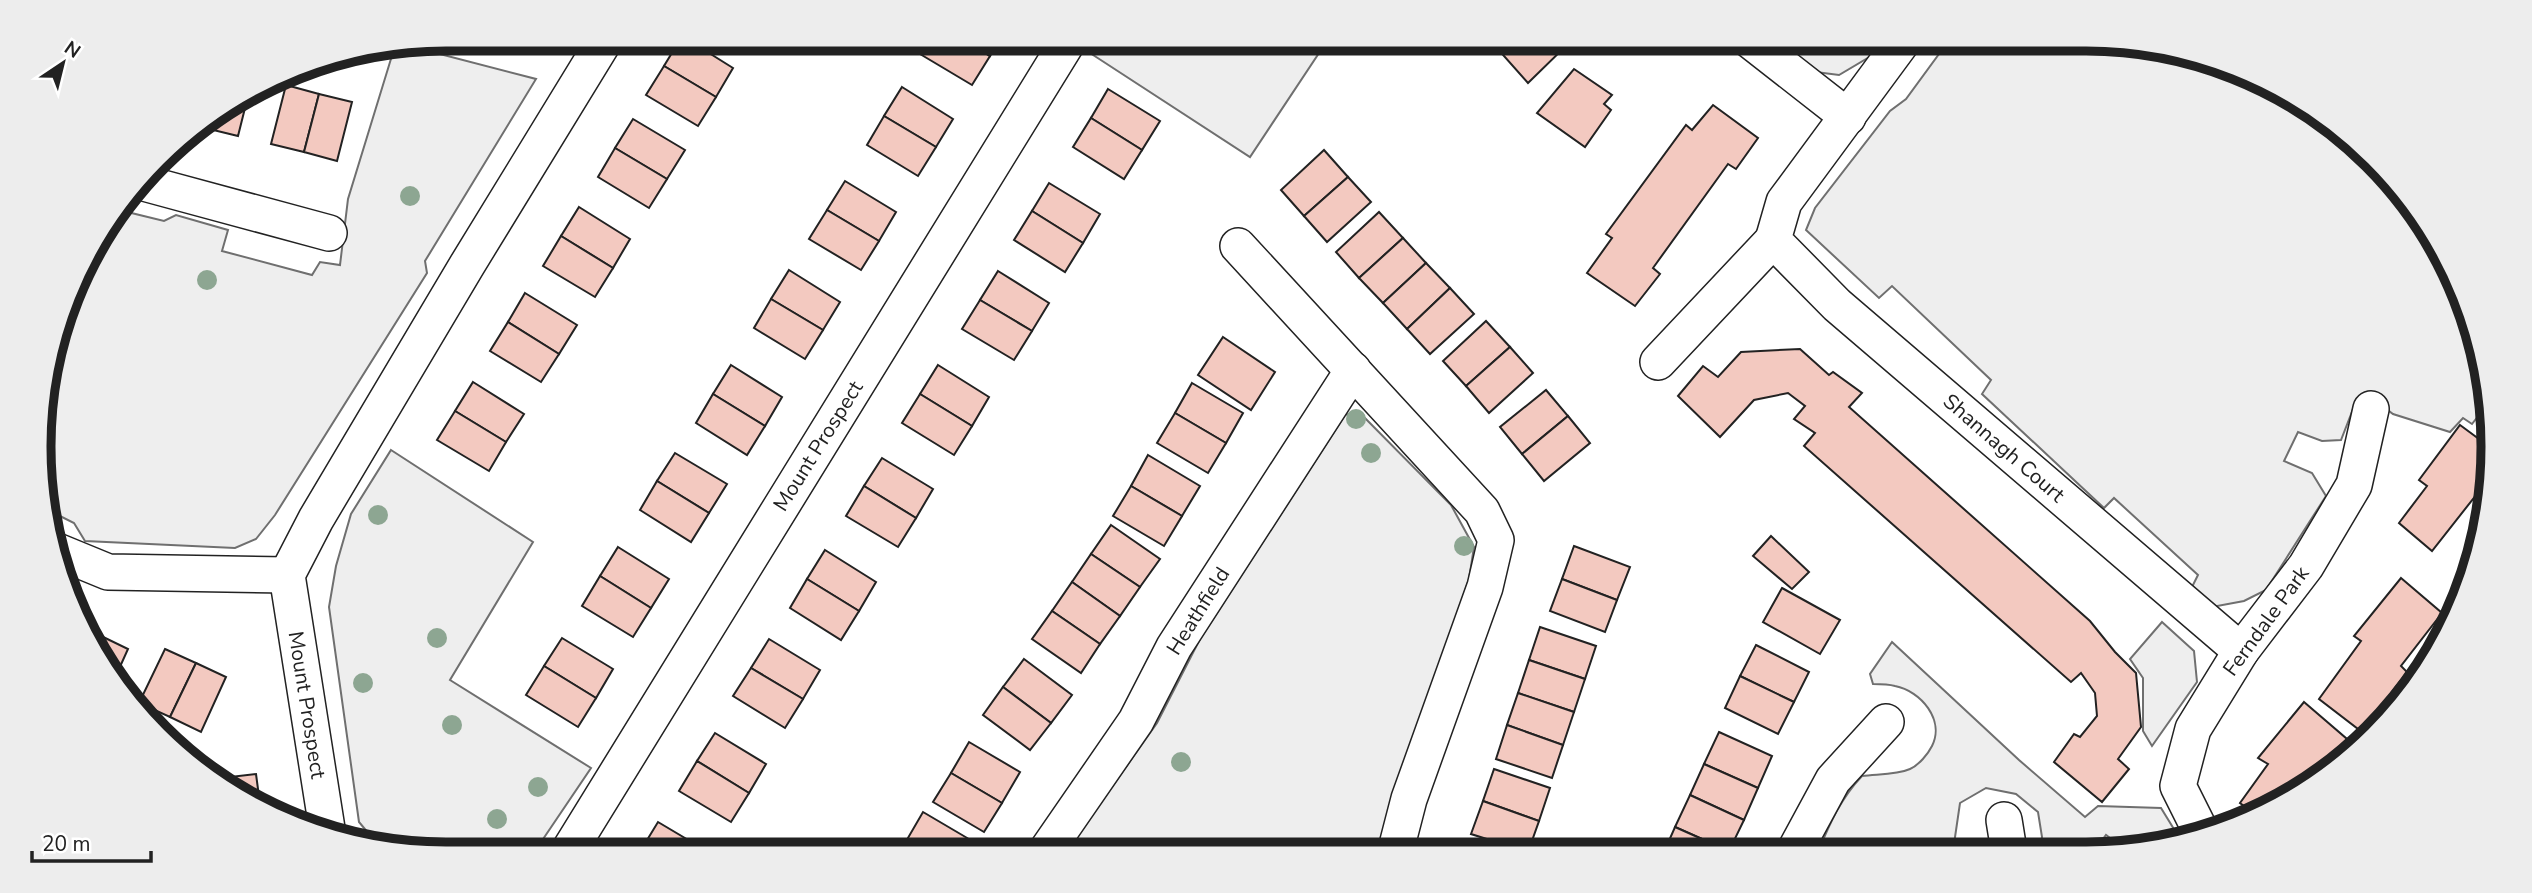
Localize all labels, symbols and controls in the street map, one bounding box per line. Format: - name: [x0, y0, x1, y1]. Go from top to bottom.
- north arrow: [28, 28, 98, 98]
- text: N: [59, 35, 85, 65]
- street label: Mount Prospect: [767, 375, 870, 517]
- street label: Shannagh Court: [1937, 387, 2071, 509]
- street label: Ferndale Park: [2217, 560, 2316, 682]
- street label: Heathfield: [1160, 562, 1236, 660]
- street label: Mount Prospect: [282, 629, 333, 781]
- scale bar: [32, 820, 150, 864]
- text: 20 m: [42, 830, 91, 858]

